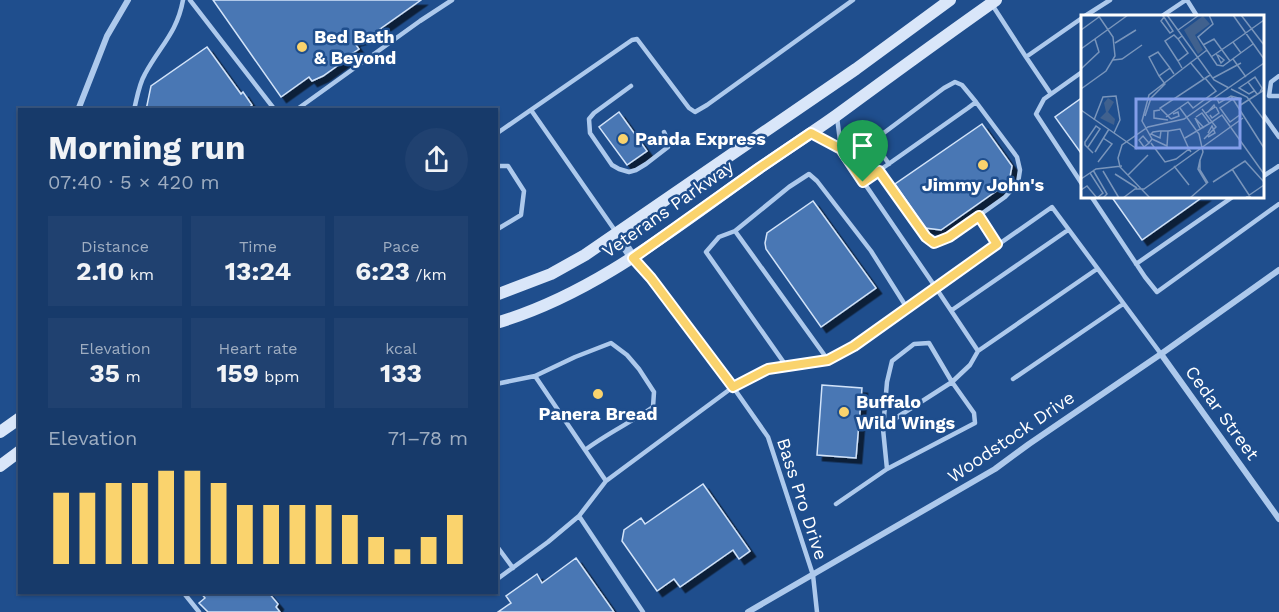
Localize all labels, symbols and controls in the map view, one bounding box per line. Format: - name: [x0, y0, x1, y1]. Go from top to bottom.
- inset map: [1081, 15, 1264, 198]
- place label: Bed Bath & Beyond: [314, 26, 396, 68]
- marker: Bed Bath & Beyond: [295, 40, 309, 54]
- pin: [837, 120, 888, 182]
- text: Morning run: [48, 128, 245, 167]
- button: share: [405, 128, 468, 191]
- place label: Panda Express: [635, 128, 766, 149]
- icon: arrive: [846, 129, 879, 162]
- marker: Panda Express: [616, 132, 630, 146]
- street label: Veterans Parkway: [598, 155, 738, 262]
- marker: Jimmy John's: [976, 158, 990, 172]
- text: 07:40 · 5 × 420 m: [48, 170, 220, 194]
- place label: Jimmy John's: [922, 174, 1045, 195]
- text: Distance: [81, 237, 149, 256]
- text: Time: [239, 237, 277, 256]
- text: Pace: [382, 237, 420, 256]
- text: 2.10: [76, 256, 124, 286]
- text: 13:24: [225, 256, 291, 286]
- text: 6:23: [355, 256, 410, 286]
- text: km: [124, 265, 154, 284]
- text: /km: [410, 265, 447, 284]
- text: Elevation: [79, 339, 151, 358]
- text: Heart rate: [218, 339, 298, 358]
- text: kcal: [385, 339, 417, 358]
- text: 35: [89, 358, 120, 388]
- text: 159: [216, 358, 259, 388]
- text: 133: [380, 358, 422, 388]
- street label: Cedar Street: [1181, 361, 1264, 464]
- text: m: [120, 367, 141, 386]
- text: bpm: [259, 367, 300, 386]
- street label: Woodstock Drive: [943, 386, 1078, 487]
- marker: Panera Bread: [591, 387, 605, 401]
- place label: Buffalo Wild Wings: [856, 391, 956, 433]
- place label: Panera Bread: [538, 403, 658, 424]
- marker: Buffalo Wild Wings: [837, 405, 851, 419]
- text: Elevation: [48, 426, 137, 450]
- text: 71–78 m: [388, 426, 468, 450]
- street label: Bass Pro Drive: [773, 435, 832, 562]

